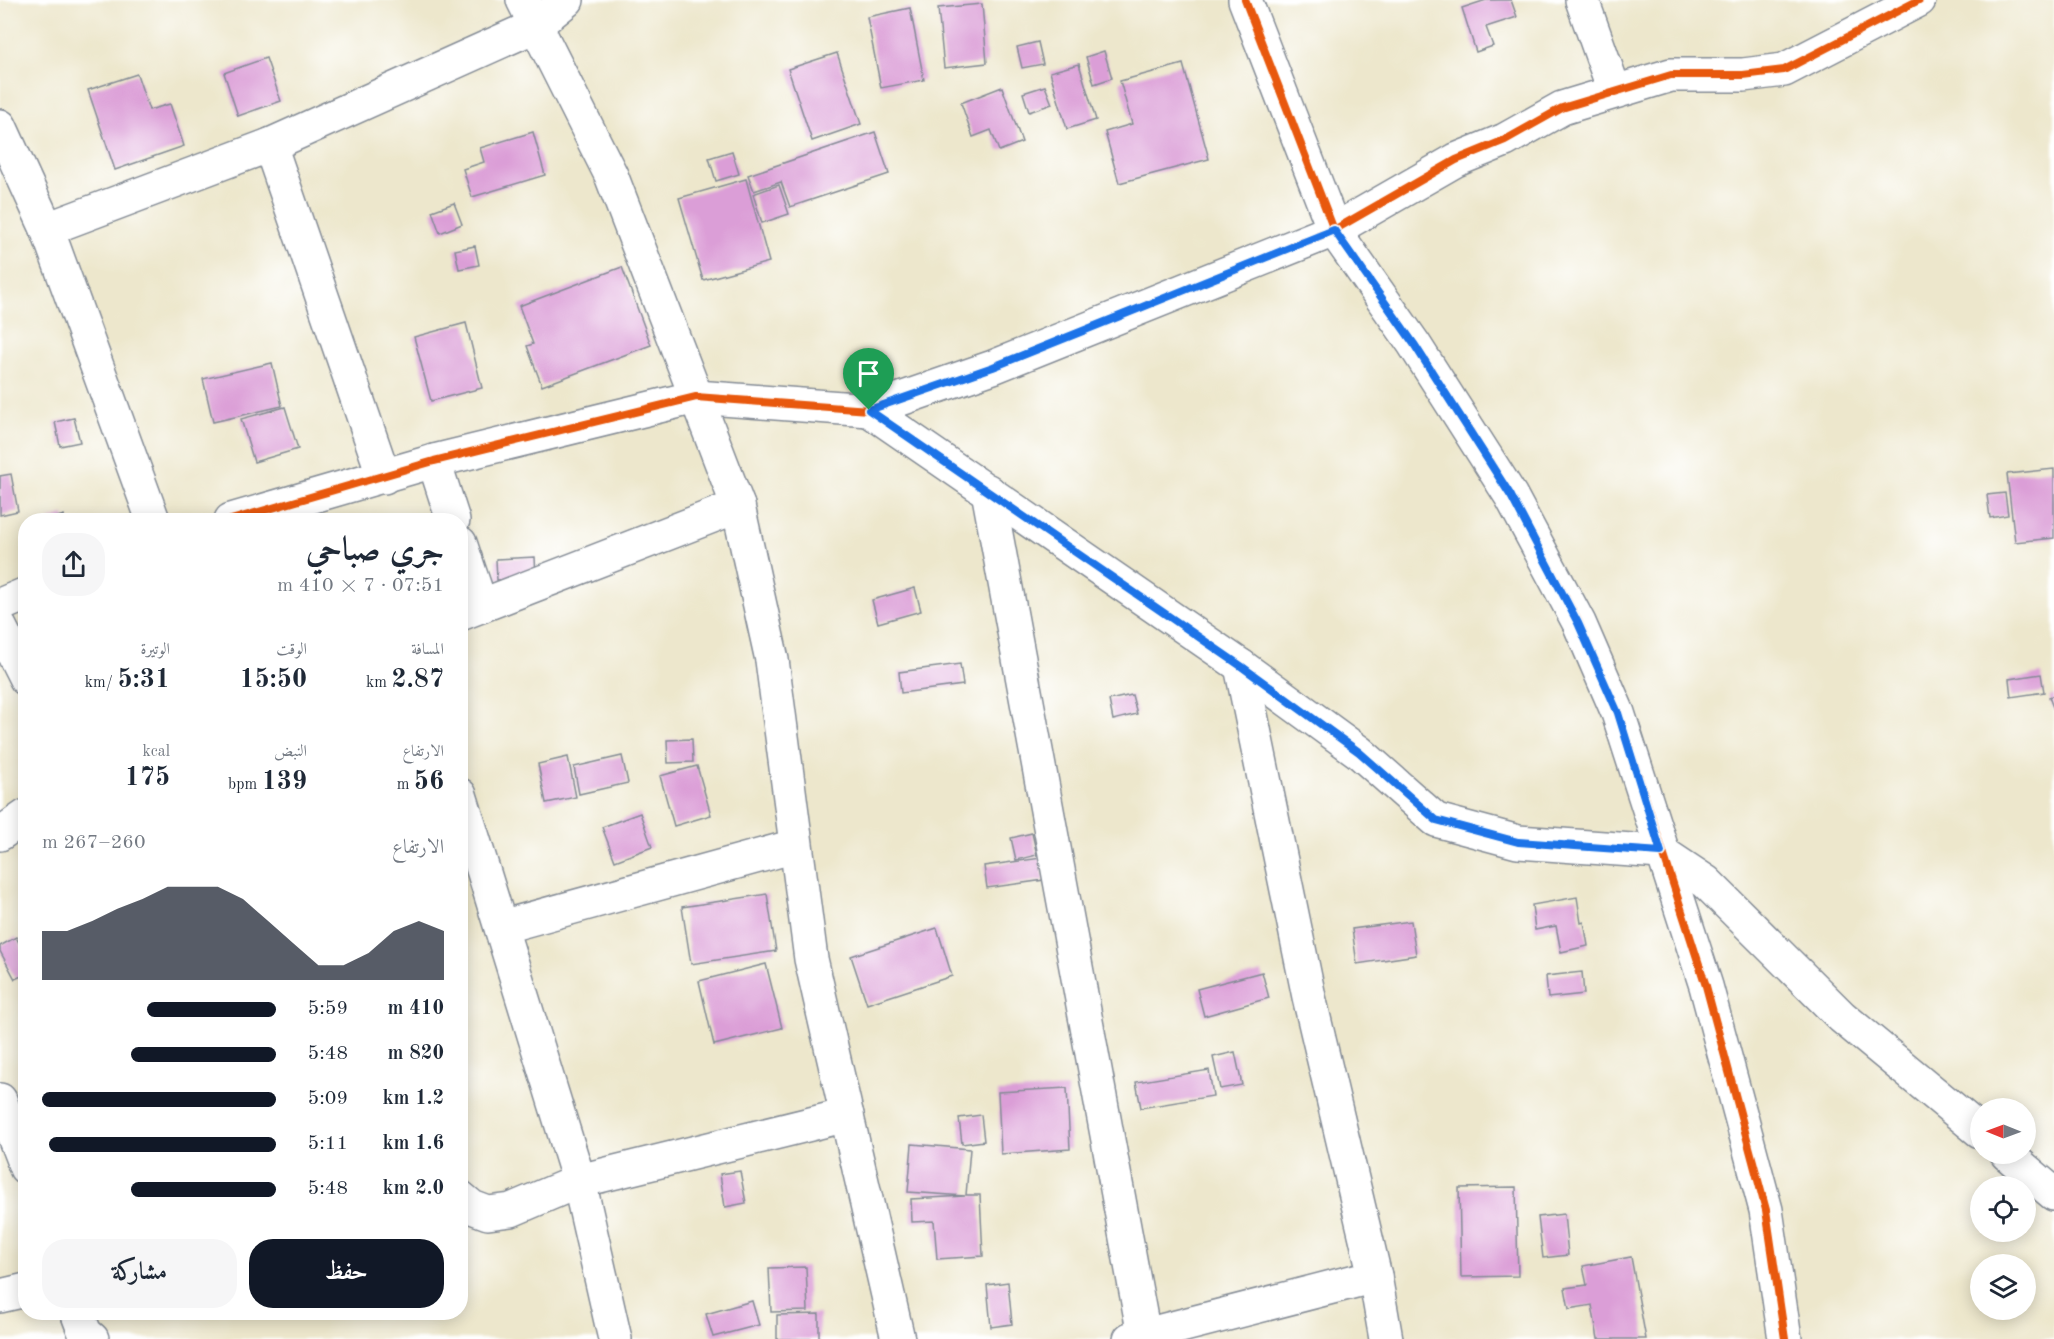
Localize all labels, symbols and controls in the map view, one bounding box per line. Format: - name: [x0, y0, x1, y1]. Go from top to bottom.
- pin: [843, 348, 894, 410]
- icon: arrive: [852, 357, 885, 390]
- button: share: [42, 533, 105, 596]
- text: جري صباحي: [306, 535, 444, 568]
- text: 07:51 · 7 × 410 m: [277, 576, 444, 596]
- text: الوتيرة: [140, 642, 170, 658]
- text: الوقت: [276, 642, 307, 658]
- text: المسافة: [411, 642, 444, 658]
- text: 5:31: [117, 667, 170, 693]
- text: 15:50: [239, 667, 307, 693]
- text: 2.87: [391, 667, 444, 693]
- text: /km: [85, 675, 117, 691]
- text: km: [366, 675, 391, 691]
- text: kcal: [142, 744, 170, 760]
- text: النبض: [274, 744, 307, 760]
- text: الارتفاع: [402, 744, 444, 760]
- text: 175: [125, 765, 170, 791]
- text: 139: [262, 769, 307, 795]
- text: 56: [414, 769, 444, 795]
- text: bpm: [228, 777, 262, 793]
- text: m: [397, 777, 414, 793]
- text: 260–267 m: [42, 833, 146, 853]
- text: الارتفاع: [392, 838, 444, 858]
- text: 5:59: [308, 999, 348, 1019]
- text: 410 m: [388, 999, 444, 1019]
- text: 5:48: [308, 1044, 348, 1064]
- text: 820 m: [388, 1044, 444, 1064]
- text: 5:09: [308, 1089, 348, 1109]
- text: 1.2 km: [382, 1089, 444, 1109]
- north arrow: [1970, 1098, 2036, 1164]
- map controls: [1970, 1098, 2036, 1320]
- text: 5:11: [308, 1134, 348, 1154]
- text: 1.6 km: [382, 1134, 444, 1154]
- button: locate: [1970, 1176, 2036, 1242]
- text: 5:48: [308, 1179, 348, 1199]
- text: 2.0 km: [382, 1179, 444, 1199]
- button: مشاركة: [42, 1239, 237, 1308]
- button: حفظ: [249, 1239, 444, 1308]
- button: layers: [1970, 1254, 2036, 1320]

